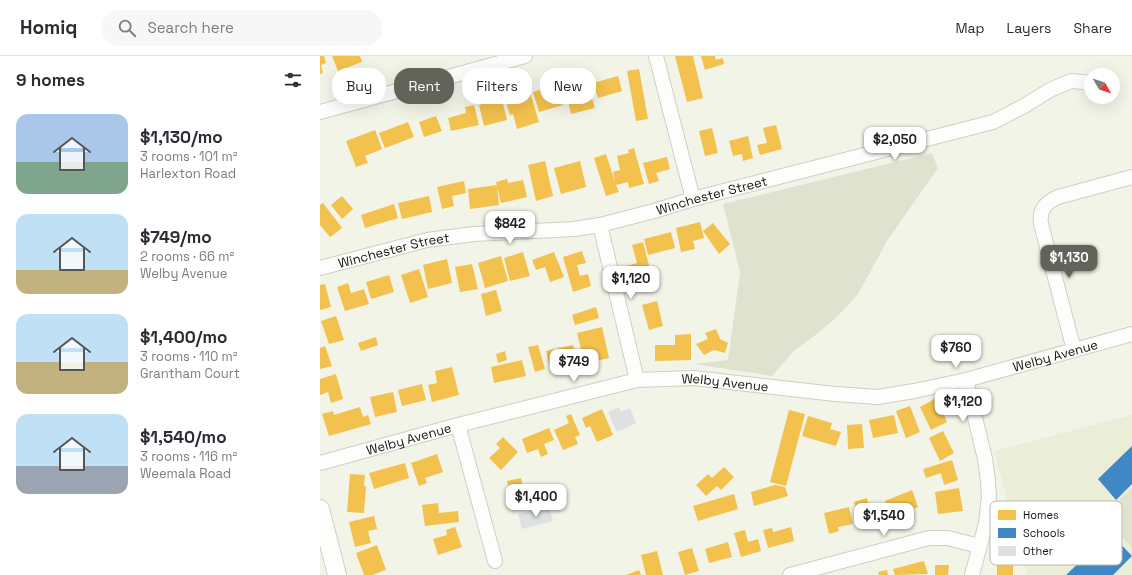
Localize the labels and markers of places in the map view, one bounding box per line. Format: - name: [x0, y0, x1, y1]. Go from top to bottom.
- pin: $2,050: [862, 127, 928, 161]
- pin: $842: [486, 211, 534, 245]
- pin: $1,130: [1036, 245, 1102, 279]
- pin: $1,120: [598, 266, 664, 300]
- pin: $760: [932, 335, 980, 369]
- pin: $749: [550, 349, 598, 383]
- pin: $1,120: [930, 389, 996, 423]
- pin: $1,400: [503, 484, 569, 518]
- pin: $1,540: [851, 503, 917, 537]

